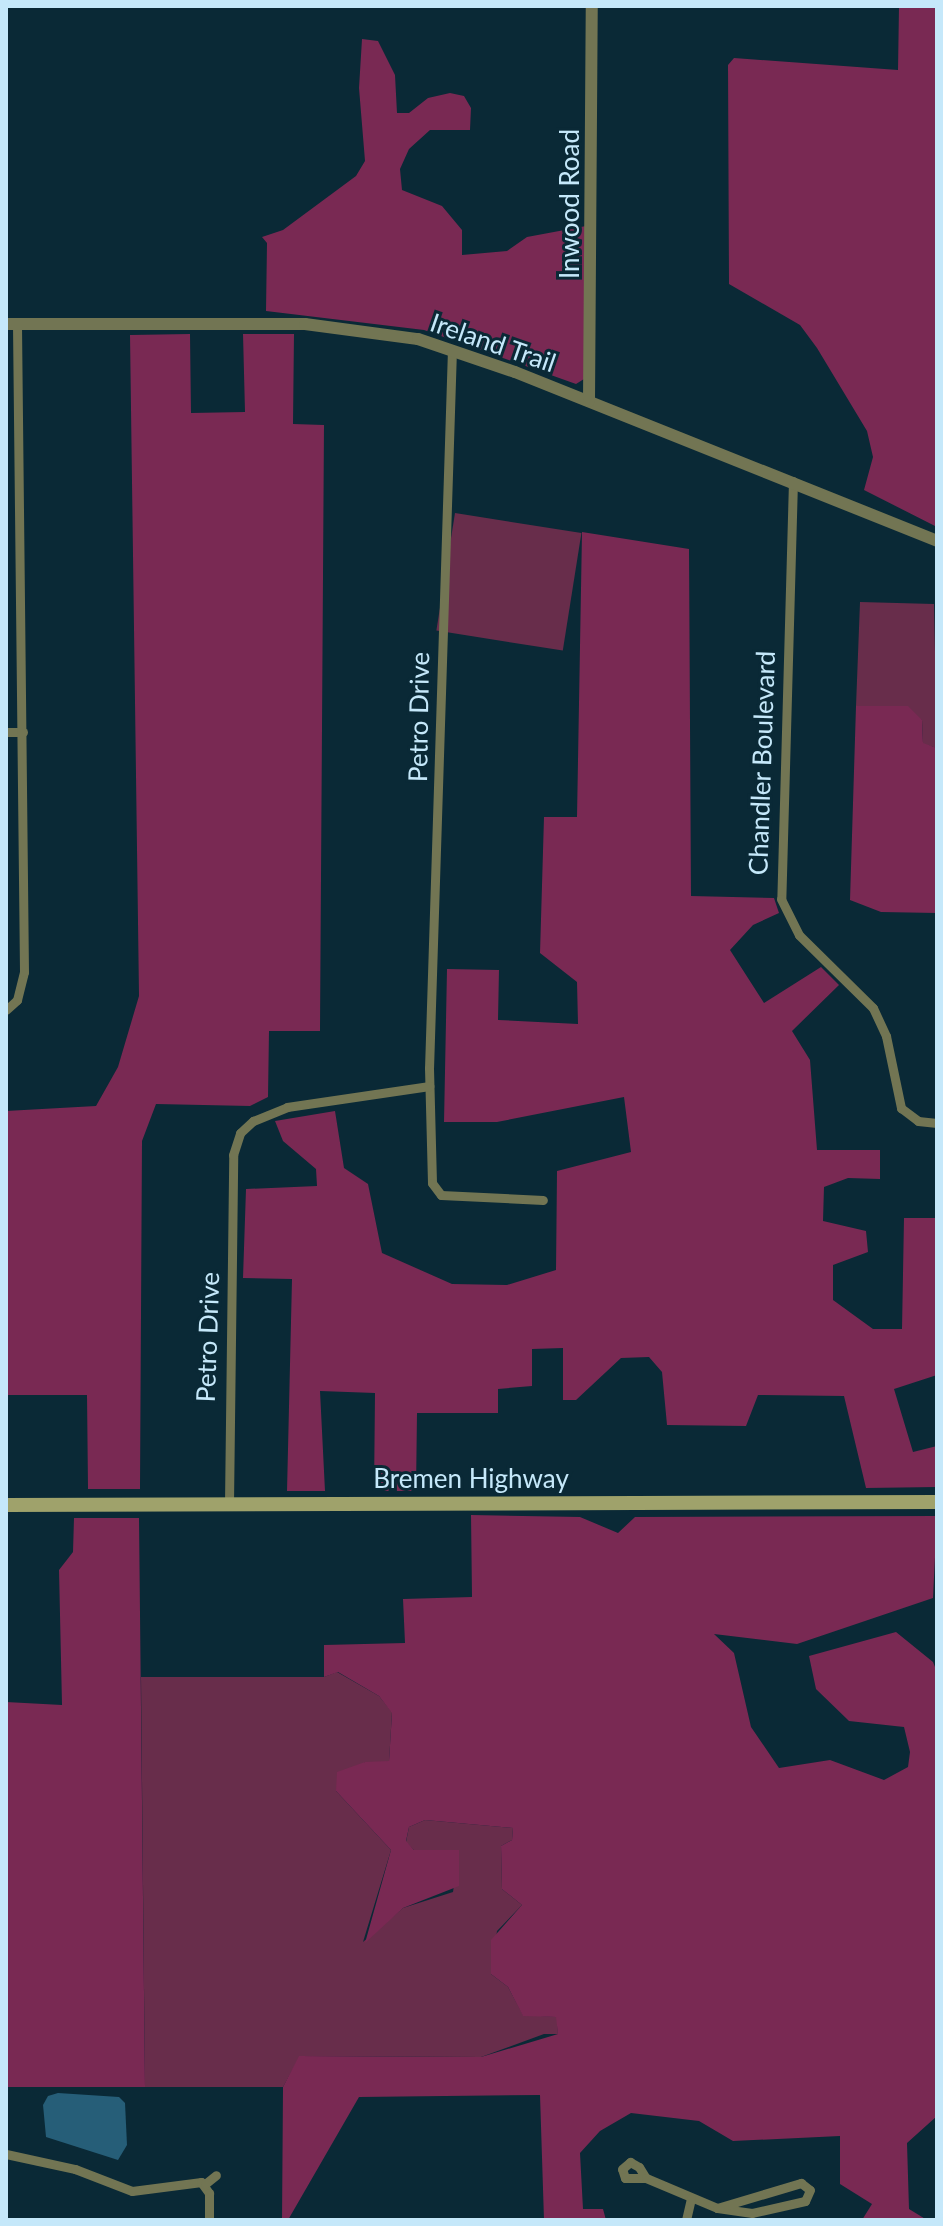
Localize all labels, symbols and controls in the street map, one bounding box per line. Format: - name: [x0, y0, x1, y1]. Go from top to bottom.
- street label: Inwood Road: [554, 129, 586, 279]
- street label: Ireland Trail: [426, 307, 560, 379]
- street label: Chandler Boulevard: [742, 650, 782, 876]
- street label: Petro Drive: [402, 652, 436, 782]
- street label: Petro Drive: [190, 1271, 226, 1403]
- street label: Bremen Highway: [373, 1463, 569, 1495]

